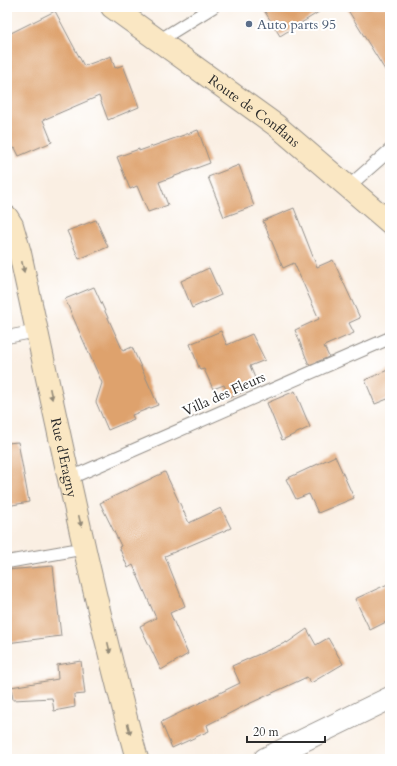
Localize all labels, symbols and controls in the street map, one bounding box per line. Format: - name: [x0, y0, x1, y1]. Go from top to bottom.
- place label: Auto parts 95: [257, 15, 336, 34]
- marker: Auto parts 95: [244, 19, 254, 29]
- street label: Route de Conflans: [205, 70, 304, 151]
- one-way arrow: [21, 261, 27, 273]
- street label: Villa des Fleurs: [180, 367, 269, 421]
- one-way arrow: [49, 388, 55, 400]
- street label: Rue d'Eragny: [46, 416, 82, 500]
- one-way arrow: [77, 515, 83, 527]
- one-way arrow: [106, 641, 112, 654]
- scale bar: [247, 718, 325, 744]
- one-way arrow: [126, 723, 132, 735]
- text: 20 m: [253, 724, 280, 740]

